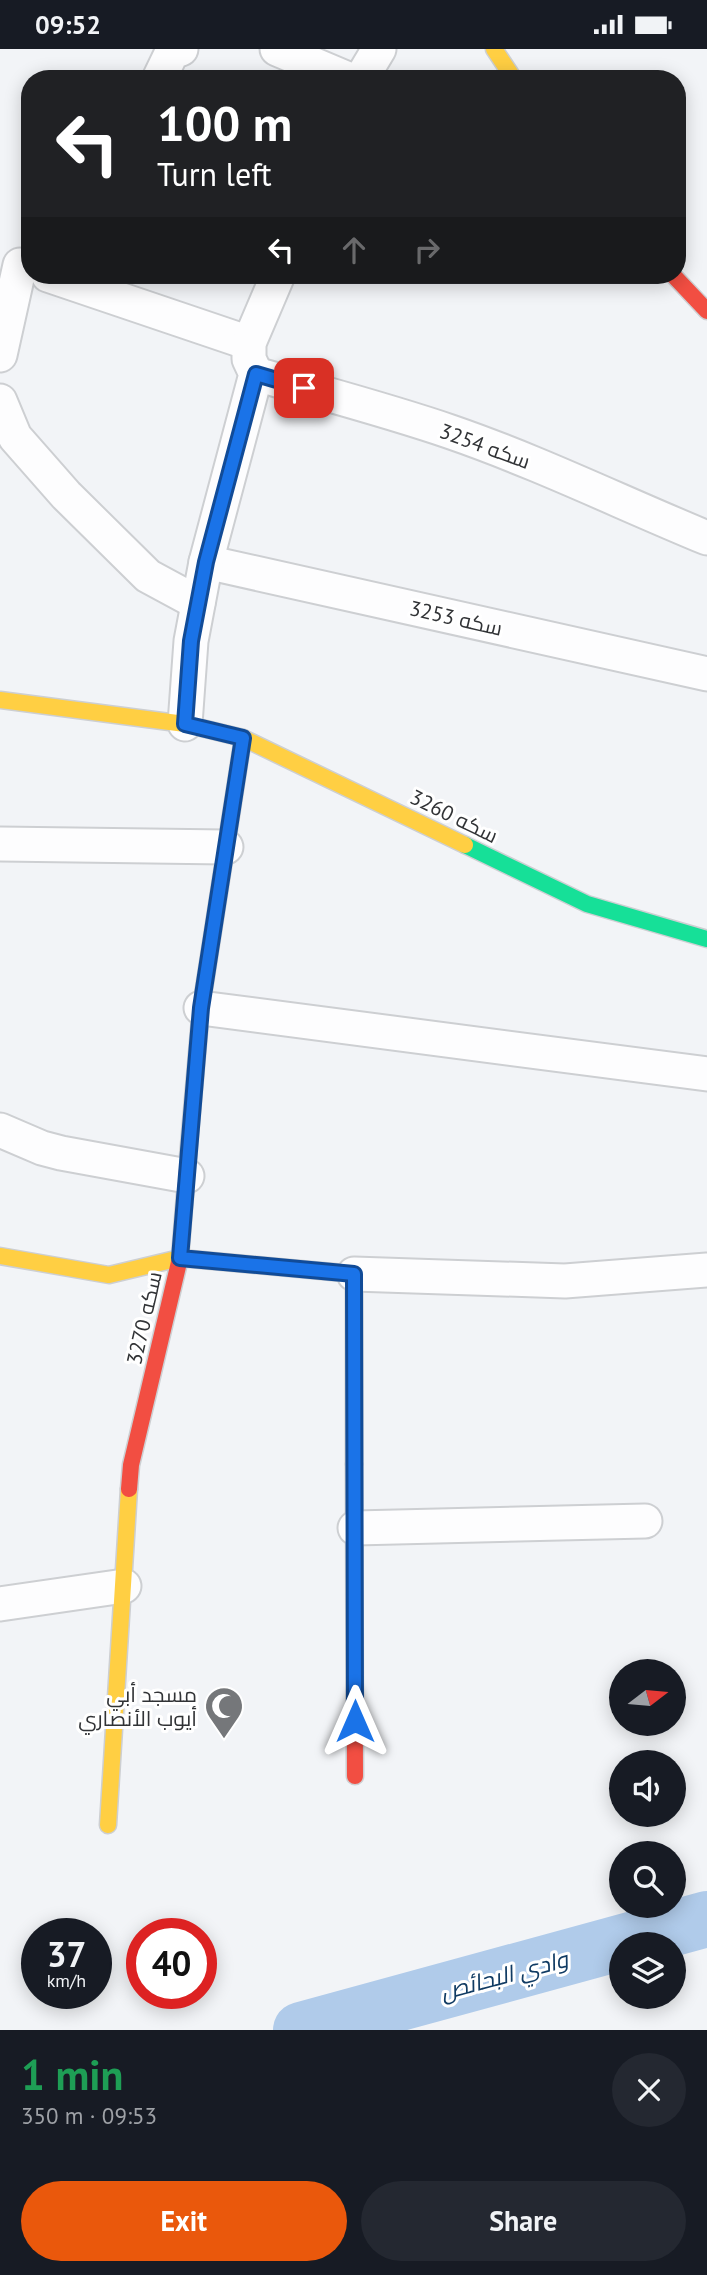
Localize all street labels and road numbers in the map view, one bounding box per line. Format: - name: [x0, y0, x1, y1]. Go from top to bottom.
- street label: سكه 3254: [436, 417, 534, 475]
- street label: سكه 3253: [407, 594, 505, 642]
- street label: سكه 3260: [406, 783, 502, 849]
- street label: سكه 3270: [120, 1269, 168, 1367]

